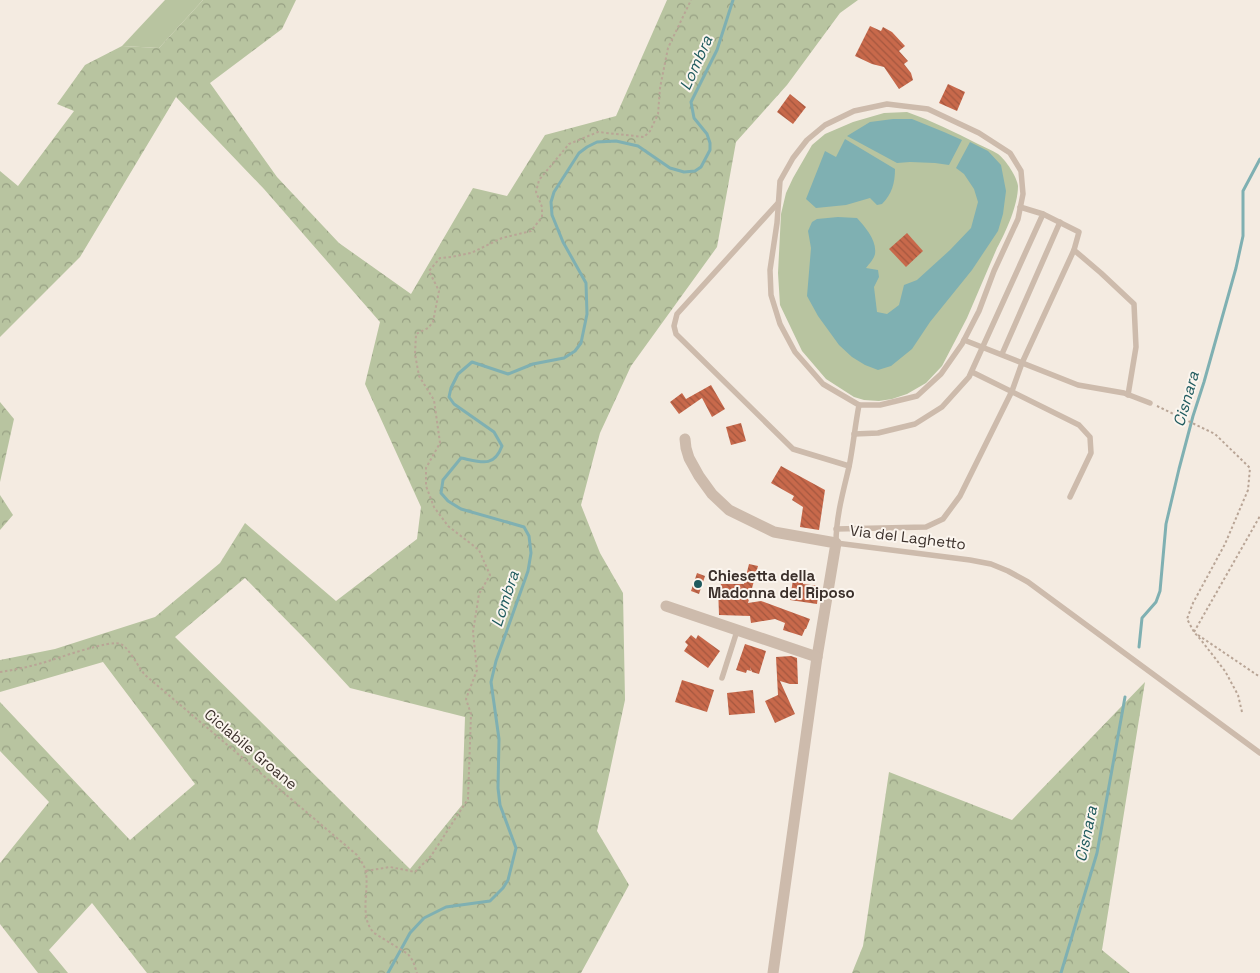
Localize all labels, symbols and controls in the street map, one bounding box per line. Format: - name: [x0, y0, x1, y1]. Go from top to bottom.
- water label: Lombra: [675, 32, 718, 94]
- water label: Cisnara: [1168, 368, 1204, 429]
- street label: Via del Laghetto: [849, 520, 967, 554]
- place label: Chiesetta della Madonna del Riposo: [708, 566, 855, 602]
- water label: Lombra: [486, 568, 524, 630]
- marker: Chiesetta della Madonna del Riposo: [692, 578, 704, 590]
- street label: Ciclabile Groane: [201, 705, 301, 793]
- water label: Cisnara: [1070, 803, 1102, 864]

